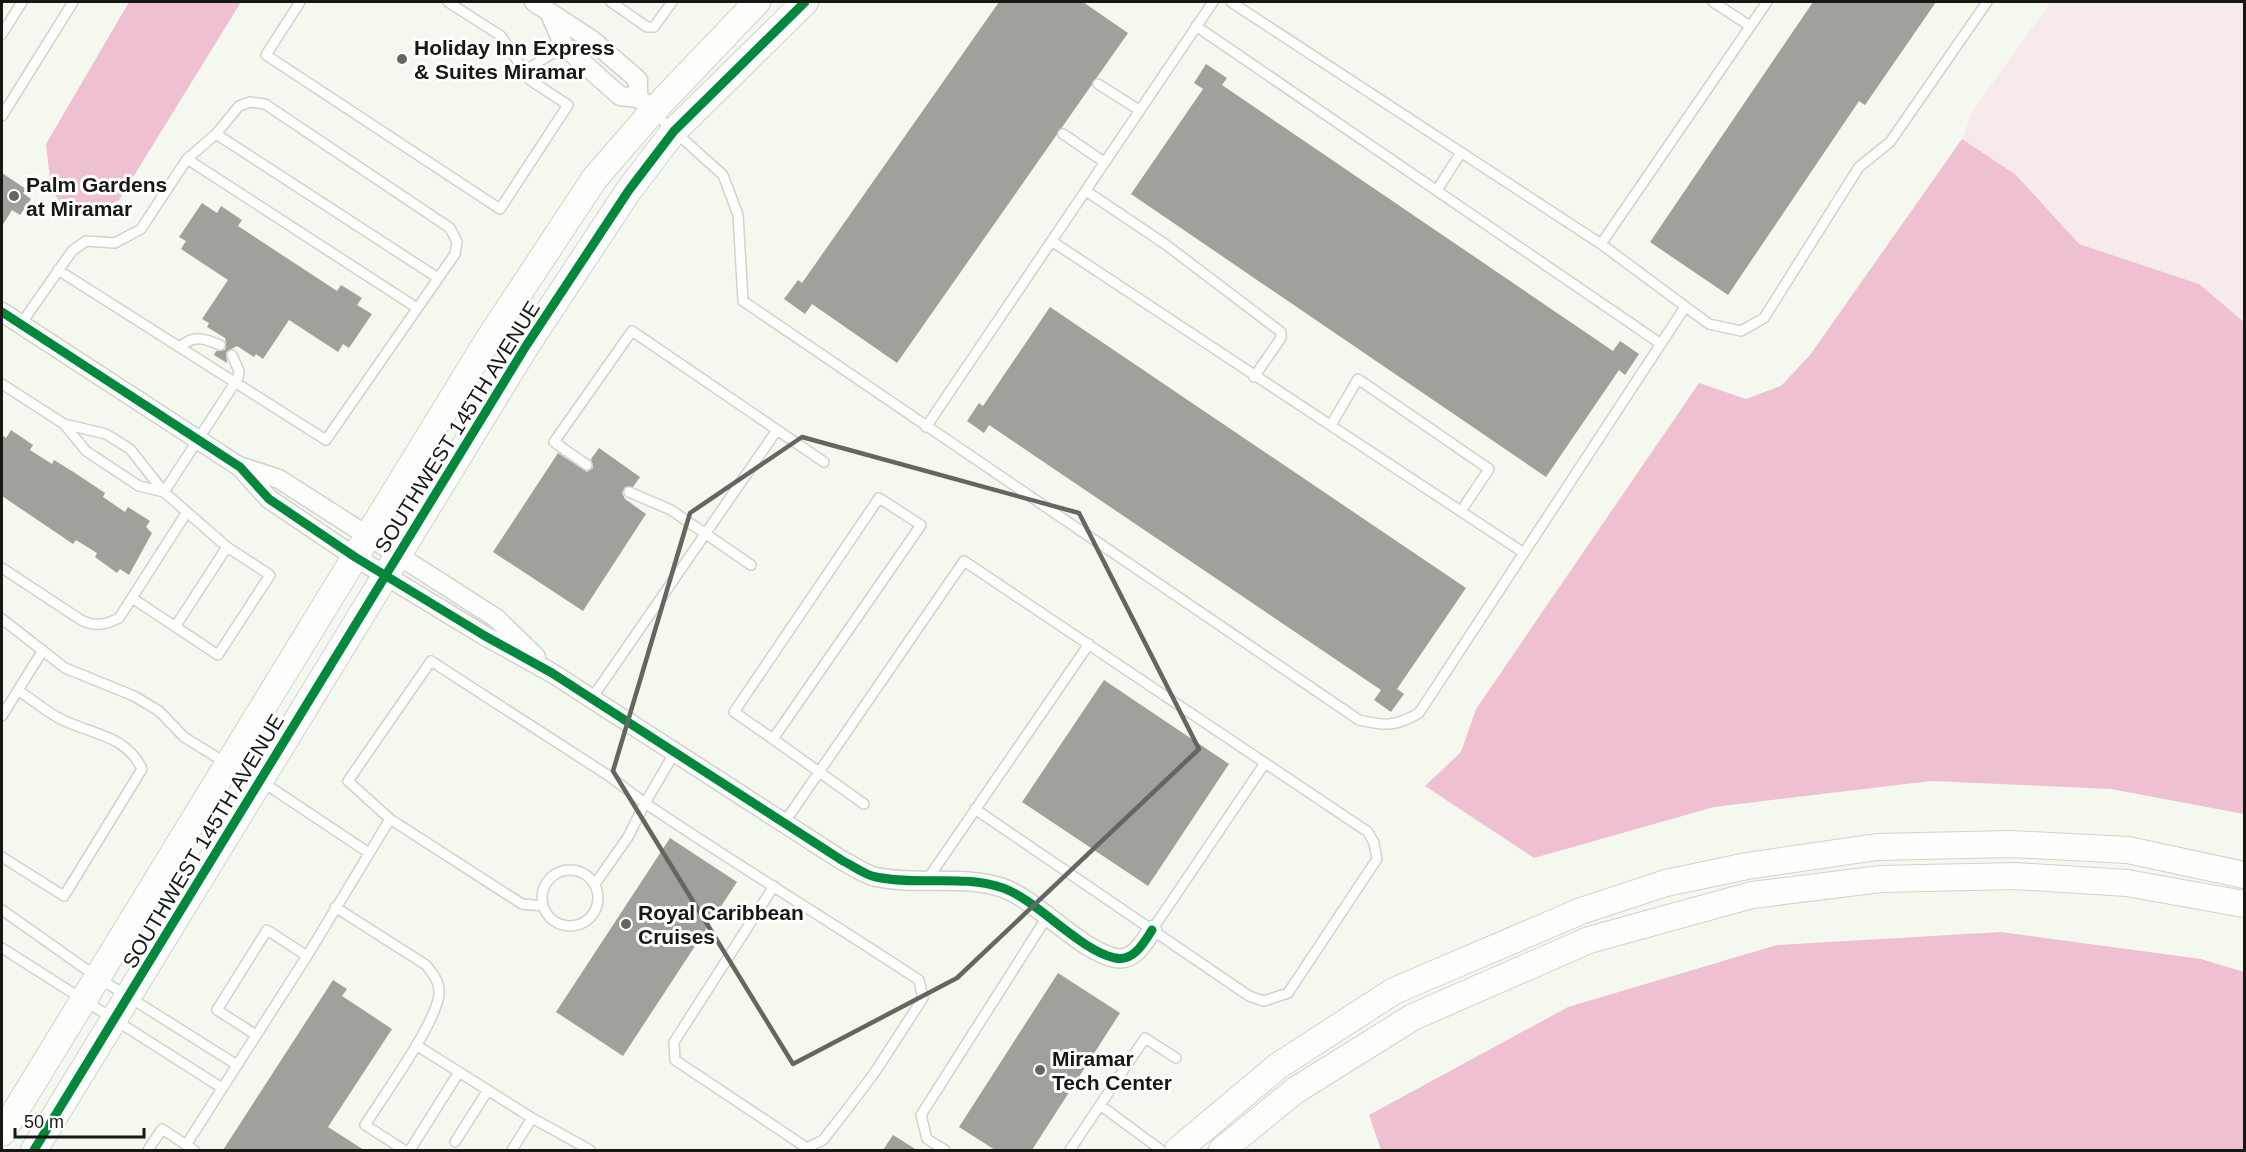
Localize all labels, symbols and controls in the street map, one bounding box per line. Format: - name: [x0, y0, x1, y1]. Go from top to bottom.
- place label: Holiday Inn Express & Suites Miramar: [414, 36, 615, 83]
- marker: Holiday Inn Express & Suites Miramar: [395, 52, 409, 66]
- place label: Palm Gardens at Miramar: [26, 173, 167, 220]
- marker: Palm Gardens at Miramar: [7, 189, 21, 203]
- street label: SOUTHWEST 145TH AVENUE: [370, 297, 544, 557]
- street label: SOUTHWEST 145TH AVENUE: [118, 710, 288, 972]
- place label: Royal Caribbean Cruises: [638, 901, 804, 948]
- marker: Royal Caribbean Cruises: [619, 917, 633, 931]
- place label: Miramar Tech Center: [1052, 1047, 1172, 1094]
- marker: Miramar Tech Center: [1033, 1063, 1047, 1077]
- scale bar: [15, 1101, 144, 1139]
- text: 50 m: [24, 1112, 64, 1132]

